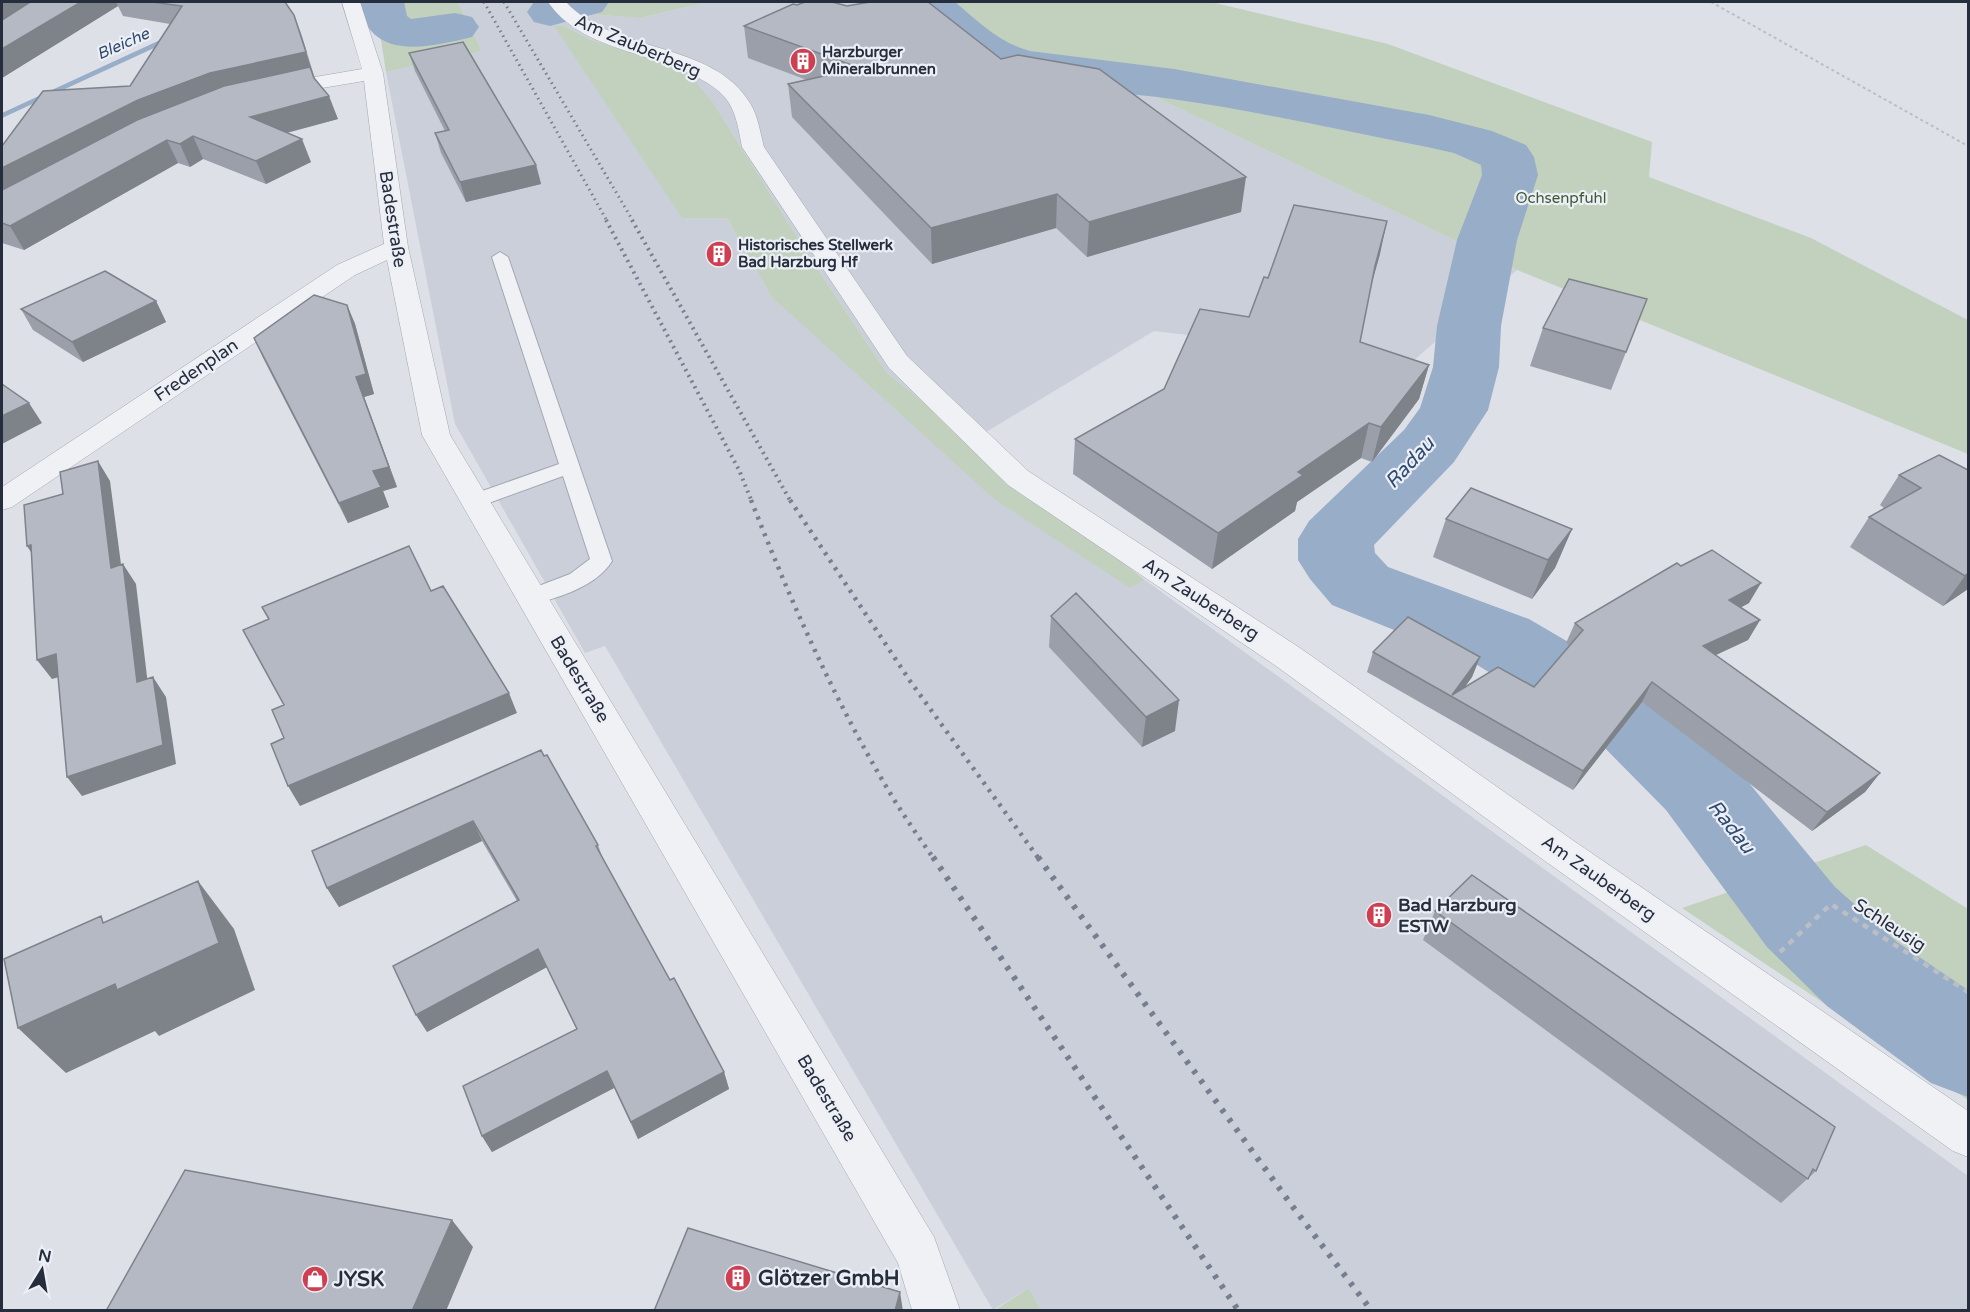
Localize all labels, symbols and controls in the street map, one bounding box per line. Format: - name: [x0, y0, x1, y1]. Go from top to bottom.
- street label: Am Zauberberg: [572, 10, 704, 82]
- water label: Bleiche: [94, 23, 153, 64]
- place label: Harzburger Mineralbrunnen: [822, 43, 936, 78]
- building icon: Harzburger Mineralbrunnen: [788, 46, 818, 76]
- street label: Badestraße: [374, 169, 412, 269]
- park label: Ochsenpfuhl: [1516, 189, 1606, 207]
- place label: Historisches Stellwerk Bad Harzburg Hf: [738, 236, 893, 272]
- building icon: Historisches Stellwerk Bad Harzburg Hf: [704, 239, 734, 269]
- street label: Fredenplan: [150, 334, 242, 406]
- water label: Radau: [1380, 431, 1441, 494]
- street label: Am Zauberberg: [1138, 553, 1264, 645]
- street label: Badestraße: [545, 631, 615, 727]
- water label: Radau: [1703, 795, 1760, 860]
- street label: Am Zauberberg: [1537, 830, 1661, 926]
- place label: Bad Harzburg ESTW: [1398, 894, 1517, 937]
- street label: Schleusig: [1850, 894, 1930, 956]
- building icon: Bad Harzburg ESTW: [1364, 900, 1394, 930]
- street label: Badestraße: [792, 1050, 862, 1146]
- north arrow: [12, 1240, 72, 1300]
- text: N: [36, 1245, 53, 1267]
- building icon: Glötzer GmbH: [723, 1263, 753, 1293]
- shop icon: JYSK: [300, 1264, 330, 1294]
- place label: Glötzer GmbH: [758, 1266, 900, 1291]
- place label: JYSK: [333, 1267, 384, 1292]

